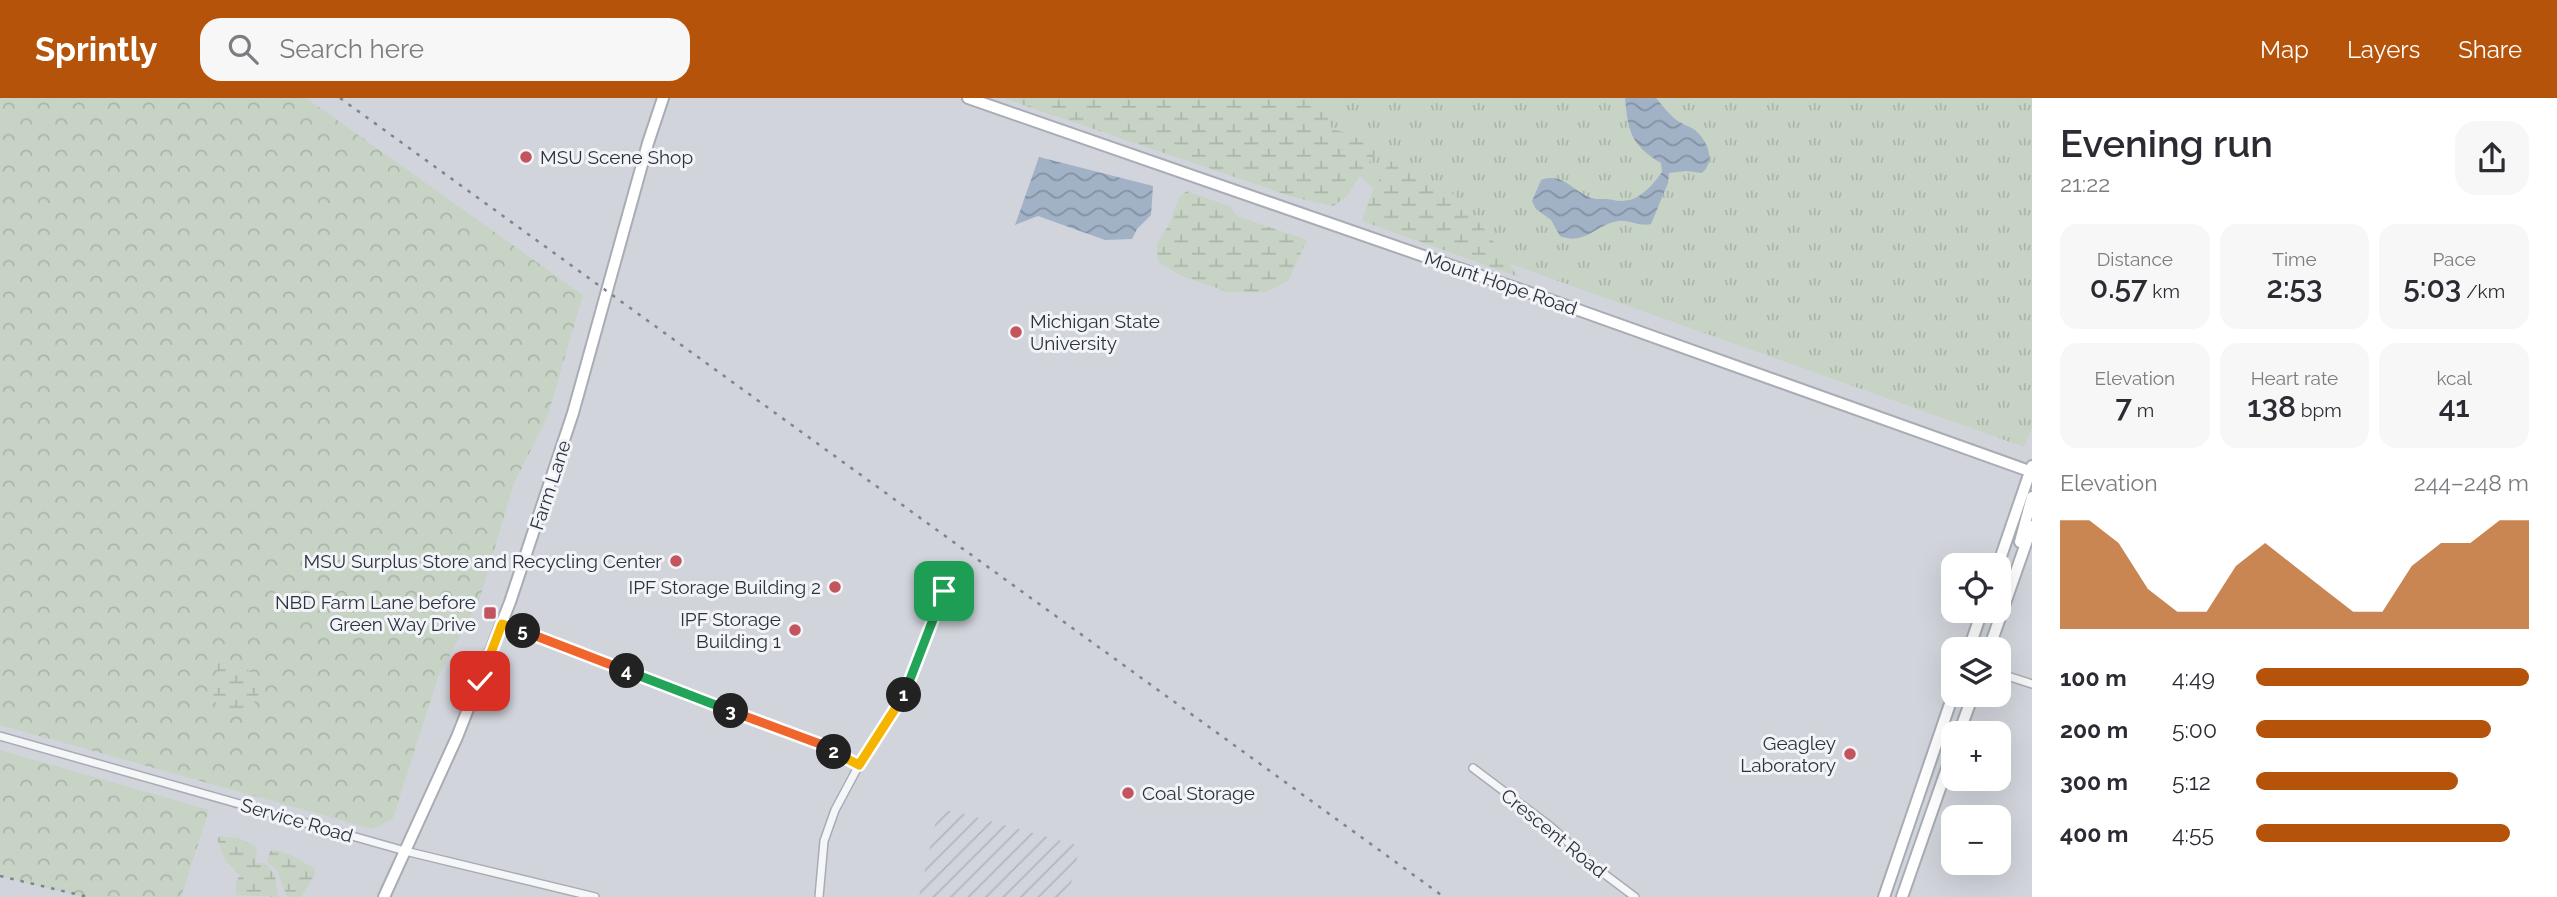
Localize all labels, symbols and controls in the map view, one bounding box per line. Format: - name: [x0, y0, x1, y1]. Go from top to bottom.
- search box: [200, 18, 690, 81]
- text: Sprintly: [35, 30, 158, 69]
- icon: search: [224, 30, 262, 68]
- text: Search here: [280, 34, 424, 64]
- text: Map: [2260, 35, 2309, 64]
- text: Layers: [2347, 35, 2420, 64]
- text: Share: [2458, 35, 2522, 64]
- text: Evening run: [2060, 121, 2273, 166]
- button: share: [2455, 121, 2529, 195]
- place label: MSU Scene Shop: [540, 146, 693, 168]
- marker: MSU Scene Shop: [518, 149, 534, 165]
- text: 21:22: [2060, 170, 2110, 197]
- street label: Mount Hope Road: [1422, 247, 1580, 319]
- text: Distance: [2097, 248, 2173, 270]
- text: Time: [2272, 248, 2317, 270]
- text: Pace: [2432, 248, 2476, 270]
- text: 0.57: [2090, 270, 2148, 305]
- text: 2:53: [2266, 270, 2323, 305]
- text: 5:03: [2403, 270, 2461, 305]
- text: km: [2148, 280, 2180, 302]
- text: /km: [2461, 280, 2505, 302]
- place label: Michigan State University: [1030, 310, 1160, 354]
- marker: Michigan State University: [1008, 324, 1024, 340]
- text: Elevation: [2094, 367, 2175, 389]
- text: Heart rate: [2251, 367, 2338, 389]
- text: kcal: [2436, 367, 2472, 389]
- text: 7: [2115, 389, 2132, 424]
- text: 138: [2247, 389, 2296, 424]
- text: 41: [2439, 389, 2470, 424]
- text: m: [2132, 399, 2154, 421]
- text: bpm: [2296, 399, 2342, 421]
- street label: Farm Lane: [525, 437, 575, 533]
- text: Elevation: [2060, 469, 2158, 496]
- text: 244–248 m: [2414, 469, 2529, 496]
- place label: MSU Surplus Store and Recycling Center: [304, 550, 662, 572]
- marker: MSU Surplus Store and Recycling Center: [668, 553, 684, 569]
- map controls: [1941, 553, 2011, 875]
- button: locate: [1941, 553, 2011, 623]
- pin: [914, 561, 974, 621]
- icon: arrive: [925, 572, 963, 610]
- place label: IPF Storage Building 2: [629, 576, 821, 598]
- marker: IPF Storage Building 2: [827, 579, 843, 595]
- place label: NBD Farm Lane before Green Way Drive: [275, 591, 476, 635]
- marker: NBD Farm Lane before Green Way Drive: [482, 605, 498, 621]
- place label: IPF Storage Building 1: [680, 608, 781, 652]
- pin: 5: [505, 614, 540, 648]
- text: 5: [517, 619, 528, 641]
- marker: IPF Storage Building 1: [787, 622, 803, 638]
- button: layers: [1941, 637, 2011, 707]
- pin: [450, 651, 510, 711]
- pin: 4: [610, 654, 644, 688]
- text: 4: [621, 659, 632, 681]
- icon: check: [461, 662, 499, 700]
- text: 100 m: [2060, 664, 2127, 691]
- text: 4:49: [2172, 664, 2215, 691]
- pin: 1: [886, 678, 922, 712]
- text: 1: [899, 683, 908, 705]
- pin: 3: [714, 694, 748, 728]
- text: 3: [725, 699, 736, 721]
- text: 200 m: [2060, 716, 2128, 743]
- text: 5:00: [2172, 716, 2217, 743]
- button: +: [1941, 721, 2011, 791]
- place label: Geagley Laboratory: [1740, 732, 1836, 776]
- pin: 2: [816, 734, 852, 770]
- text: 2: [828, 740, 839, 762]
- marker: Geagley Laboratory: [1842, 746, 1858, 762]
- text: 300 m: [2060, 768, 2128, 795]
- text: 5:12: [2172, 768, 2211, 795]
- place label: Coal Storage: [1142, 782, 1255, 804]
- street label: Crescent Road: [1497, 784, 1611, 882]
- marker: Coal Storage: [1120, 785, 1136, 801]
- street label: Service Road: [238, 794, 356, 846]
- button: −: [1941, 805, 2011, 875]
- text: 400 m: [2060, 820, 2128, 847]
- text: 4:55: [2172, 820, 2214, 847]

